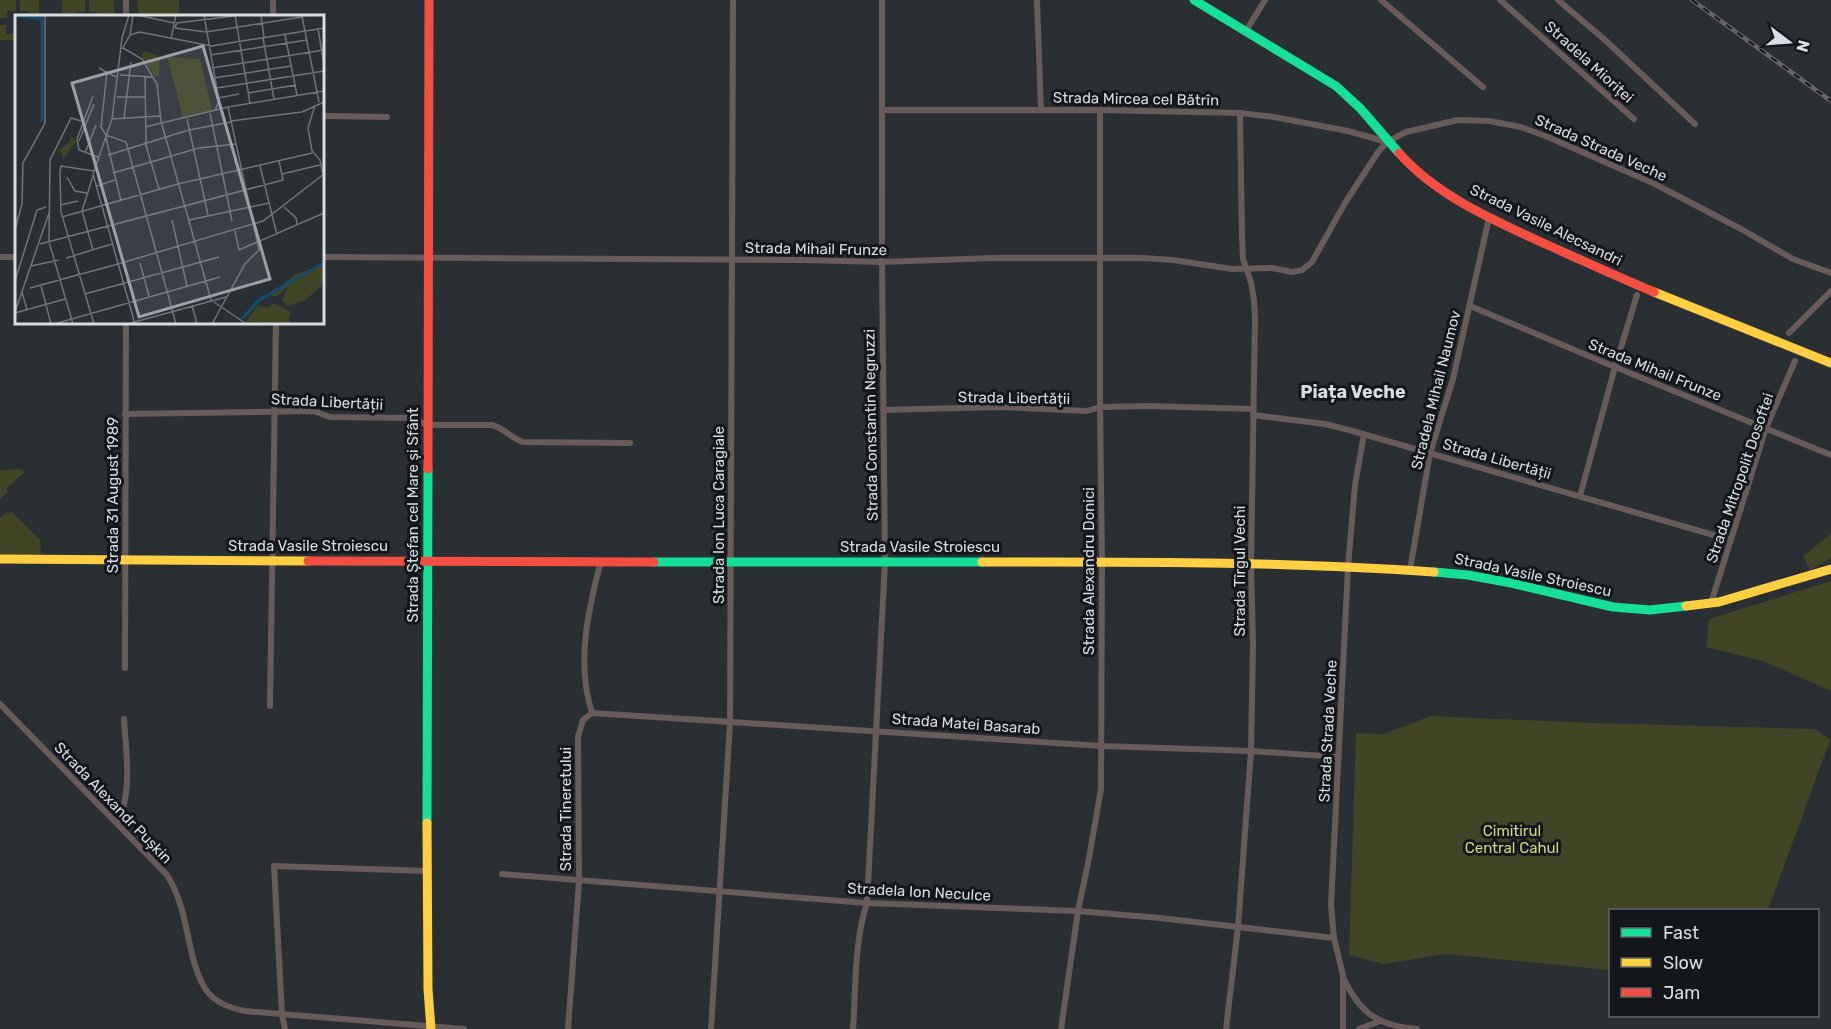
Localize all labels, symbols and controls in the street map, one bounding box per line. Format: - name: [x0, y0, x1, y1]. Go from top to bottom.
- north arrow: [1759, 12, 1819, 72]
- inset map: [15, 15, 324, 324]
- street label: Stradela Mioriței: [1541, 17, 1637, 107]
- text: N: [1792, 38, 1814, 54]
- street label: Strada Mircea cel Bătrîn: [1053, 89, 1219, 109]
- street label: Strada Strada Veche: [1532, 111, 1670, 185]
- street label: Strada Vasile Alecsandri: [1467, 180, 1625, 270]
- street label: Strada Mihail Frunze: [745, 239, 887, 259]
- street label: Stradela Mihail Naumov: [1407, 308, 1465, 472]
- street label: Strada Constantin Negruzzi: [860, 329, 882, 521]
- street label: Strada Mihail Frunze: [1586, 335, 1724, 405]
- district label: Piața Veche: [1300, 381, 1406, 403]
- street label: Strada Libertății: [958, 388, 1070, 408]
- street label: Strada Libertății: [270, 390, 384, 414]
- street label: Strada Mitropolit Dosoftei: [1702, 391, 1778, 565]
- street label: Strada Ștefan cel Mare și Sfânt: [404, 407, 422, 623]
- street label: Strada 31 August 1989: [104, 417, 122, 573]
- street label: Strada Ion Luca Caragiale: [710, 426, 728, 604]
- street label: Strada Libertății: [1441, 435, 1553, 483]
- street label: Strada Alexandru Donici: [1080, 487, 1098, 655]
- street label: Strada Tîrgul Vechi: [1231, 506, 1249, 636]
- street label: Strada Vasile Stroiescu: [228, 537, 388, 555]
- street label: Strada Vasile Stroiescu: [840, 538, 1000, 556]
- street label: Strada Vasile Stroiescu: [1453, 550, 1613, 600]
- street label: Strada Strada Veche: [1315, 659, 1341, 803]
- street label: Strada Matei Basarab: [891, 710, 1041, 738]
- street label: Strada Alexandr Pușkin: [50, 739, 176, 867]
- street label: Strada Tineretului: [557, 747, 575, 871]
- park label: Cimitirul Central Cahul: [1465, 822, 1559, 857]
- street label: Stradela Ion Neculce: [847, 879, 991, 905]
- legend: [1609, 909, 1819, 1017]
- text: Fast: [1663, 922, 1699, 944]
- text: Slow: [1663, 952, 1703, 974]
- text: Jam: [1663, 982, 1700, 1004]

